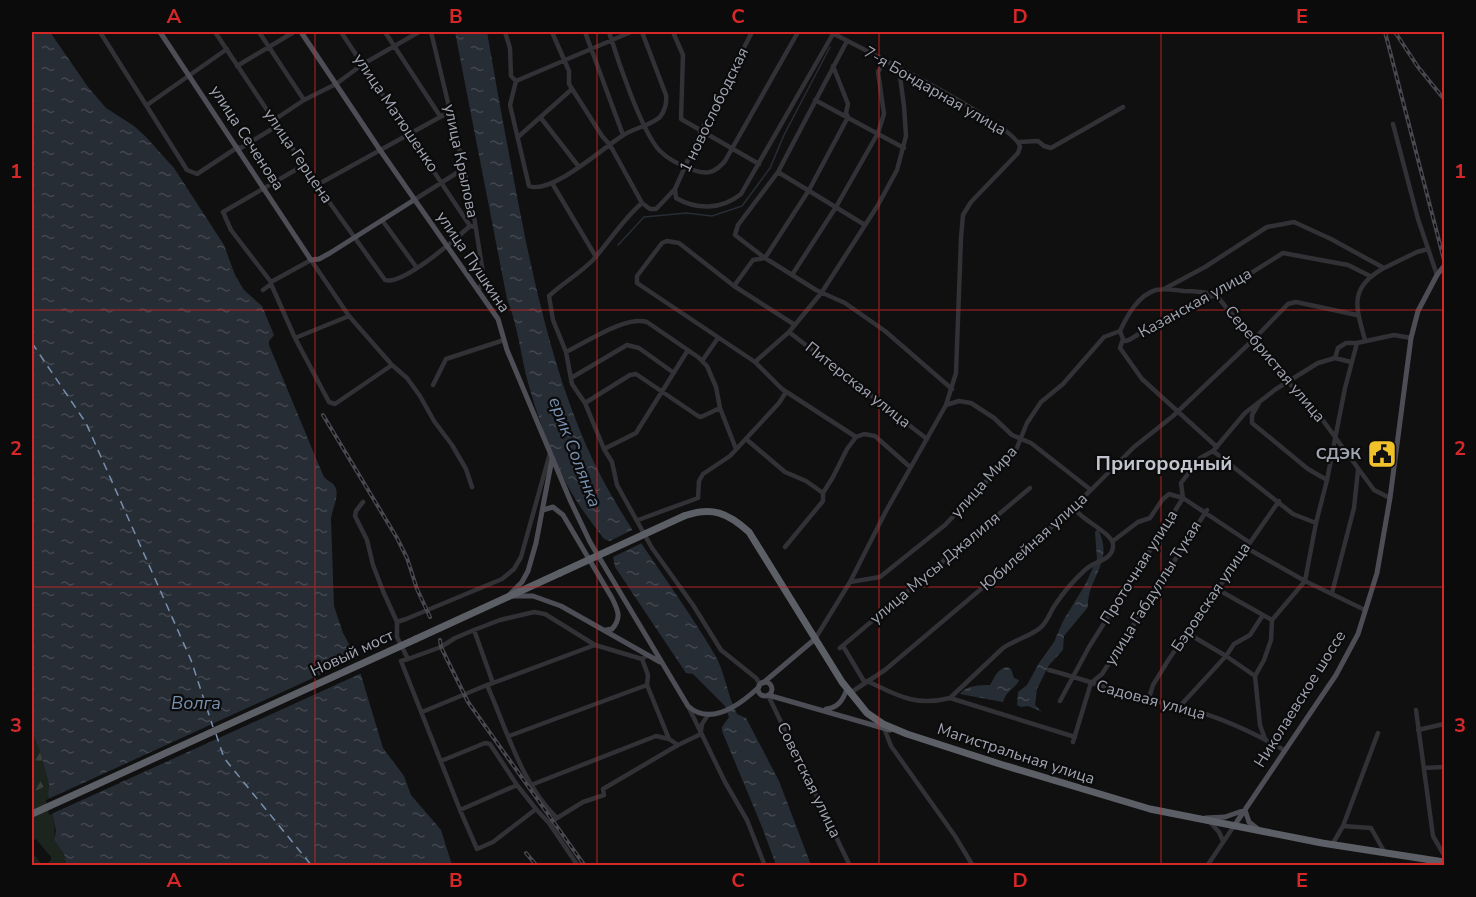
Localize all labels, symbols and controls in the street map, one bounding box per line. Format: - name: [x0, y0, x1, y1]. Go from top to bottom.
- text: A: [167, 3, 182, 30]
- text: B: [449, 3, 463, 30]
- text: C: [731, 3, 745, 30]
- text: D: [1012, 3, 1028, 30]
- text: E: [1296, 3, 1308, 30]
- street label: 7-я Бондарная улица: [860, 41, 1010, 141]
- street label: 1 новослободская: [674, 44, 754, 176]
- street label: улица Матюшенко: [348, 49, 444, 177]
- street label: улица Сеченова: [205, 81, 289, 195]
- street label: улица Крылова: [438, 102, 484, 220]
- street label: улица Герцена: [258, 104, 338, 208]
- text: 1: [10, 158, 22, 185]
- text: 1: [1454, 158, 1466, 185]
- street label: улица Пушкина: [431, 207, 515, 317]
- street label: Казанская улица: [1134, 263, 1256, 343]
- street label: Серебристая улица: [1220, 301, 1330, 427]
- street label: Питерская улица: [801, 337, 915, 433]
- water label: ерик Солянка: [543, 393, 607, 511]
- text: 2: [10, 435, 22, 462]
- text: 2: [1454, 435, 1466, 462]
- public building icon: СДЭК: [1366, 438, 1398, 470]
- street label: улица Мира: [946, 441, 1022, 523]
- place label: СДЭК: [1316, 443, 1361, 465]
- district label: Пригородный: [1096, 450, 1232, 477]
- street label: Юбилейная улица: [976, 488, 1092, 596]
- street label: Проточная улица: [1095, 506, 1183, 628]
- street label: улица Мусы Джалиля: [865, 507, 1005, 629]
- street label: улица Габдуллы Тукая: [1099, 516, 1207, 670]
- street label: Бэровская улица: [1166, 538, 1256, 656]
- street label: Новый мост: [307, 624, 398, 682]
- street label: Николаевское шоссе: [1249, 626, 1351, 772]
- street label: Садовая улица: [1094, 675, 1208, 725]
- water label: Волга: [171, 691, 221, 715]
- text: 3: [10, 712, 22, 739]
- text: 3: [1454, 712, 1466, 739]
- street label: Советская улица: [771, 718, 847, 842]
- street label: Магистральная улица: [934, 718, 1098, 790]
- text: A: [167, 867, 182, 894]
- text: B: [449, 867, 463, 894]
- text: C: [731, 867, 745, 894]
- text: D: [1012, 867, 1028, 894]
- text: E: [1296, 867, 1308, 894]

